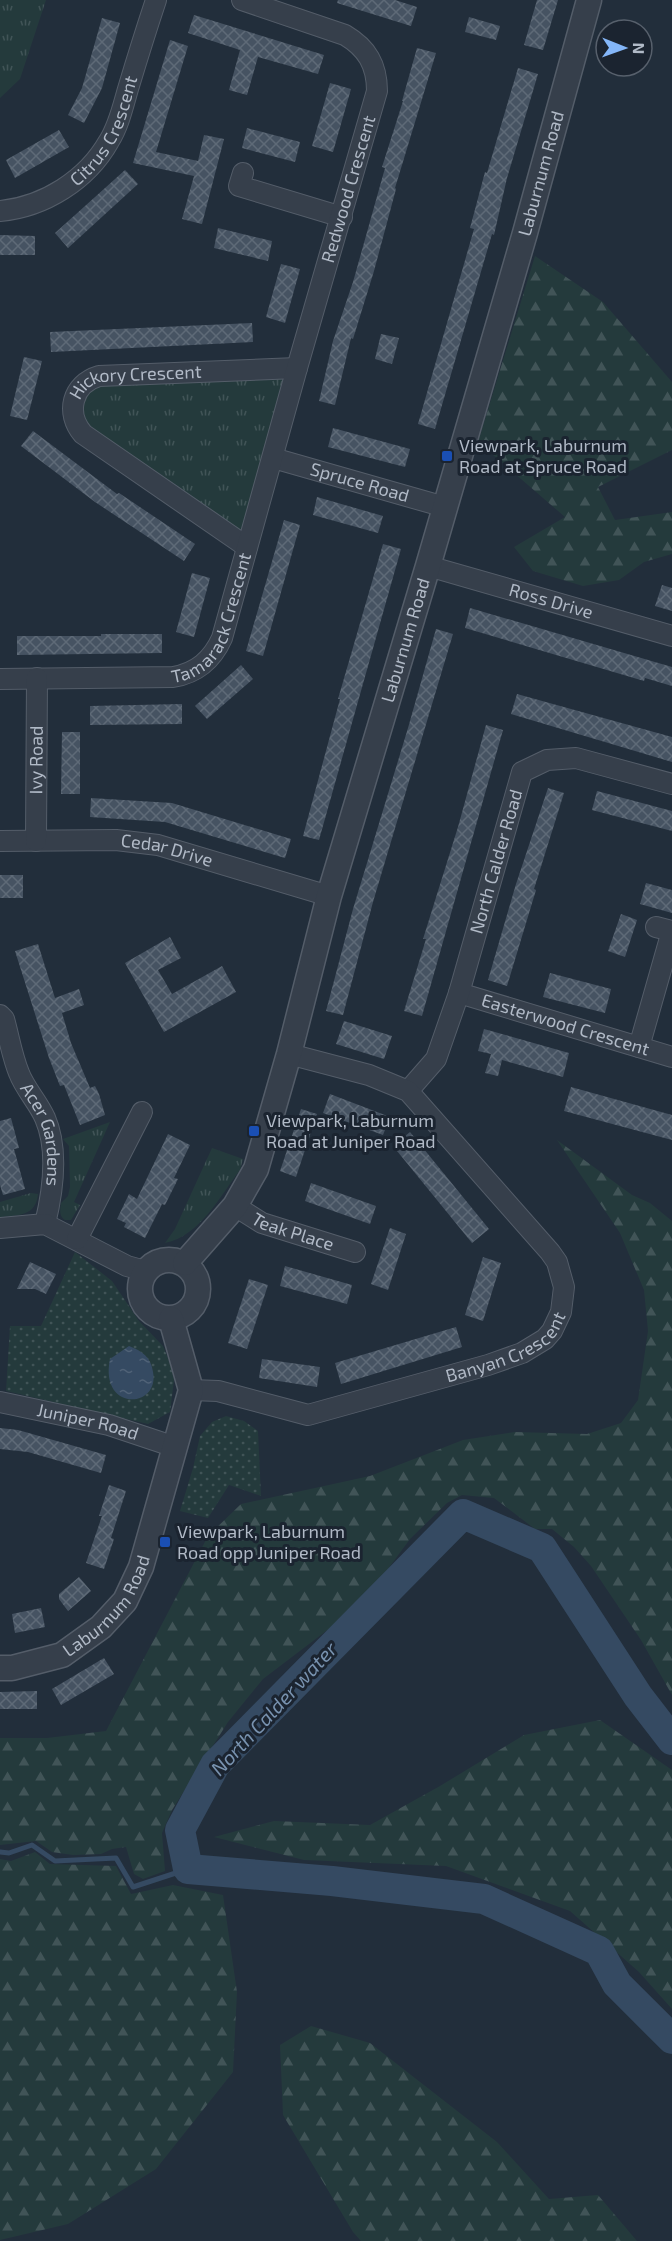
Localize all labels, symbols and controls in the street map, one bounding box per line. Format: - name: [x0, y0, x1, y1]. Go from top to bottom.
- north arrow: [594, 18, 654, 78]
- text: N: [630, 42, 649, 54]
- street label: Citrus Crescent: [65, 73, 141, 190]
- street label: Laburnum Road: [513, 108, 568, 238]
- street label: Redwood Crescent: [316, 112, 379, 265]
- street label: Hickory Crescent: [64, 360, 202, 403]
- place label: Viewpark, Laburnum Road at Spruce Road: [459, 434, 627, 477]
- marker: Viewpark, Laburnum Road at Spruce Road: [440, 449, 454, 463]
- street label: Spruce Road: [308, 457, 412, 506]
- street label: Tamarack Crescent: [169, 550, 255, 687]
- street label: Laburnum Road: [376, 575, 434, 705]
- street label: Ross Drive: [507, 578, 596, 623]
- street label: Ivy Road: [24, 725, 47, 795]
- street label: North Calder Road: [464, 787, 527, 936]
- street label: Cedar Drive: [120, 829, 216, 871]
- street label: Easterwood Crescent: [479, 988, 652, 1060]
- street label: Acer Gardens: [16, 1078, 65, 1187]
- place label: Viewpark, Laburnum Road at Juniper Road: [266, 1109, 436, 1152]
- marker: Viewpark, Laburnum Road at Juniper Road: [247, 1124, 261, 1138]
- street label: Teak Place: [248, 1207, 337, 1255]
- street label: Banyan Crescent: [443, 1308, 570, 1386]
- street label: Juniper Road: [35, 1398, 142, 1444]
- place label: Viewpark, Laburnum Road opp Juniper Road: [177, 1520, 361, 1563]
- marker: Viewpark, Laburnum Road opp Juniper Road: [158, 1535, 172, 1549]
- street label: Laburnum Road: [58, 1552, 154, 1661]
- water label: North Calder water: [205, 1636, 342, 1780]

